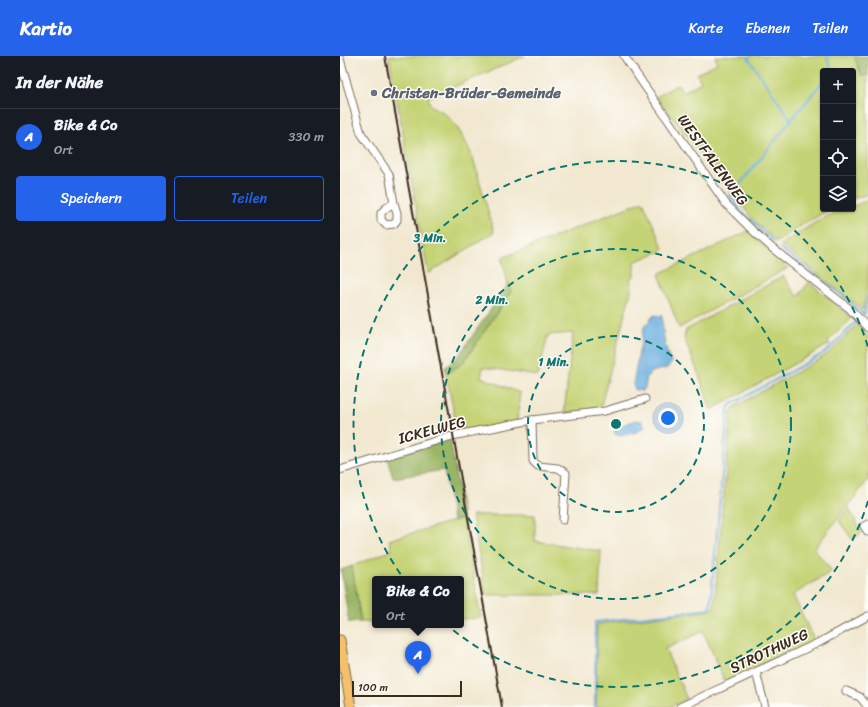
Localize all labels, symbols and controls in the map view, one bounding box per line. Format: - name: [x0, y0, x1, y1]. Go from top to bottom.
- text: Kartio: [20, 12, 72, 45]
- text: Karte: [689, 16, 723, 41]
- text: Ebenen: [745, 16, 790, 41]
- text: Teilen: [812, 16, 848, 41]
- text: In der Nähe: [16, 67, 103, 97]
- map controls: [820, 68, 856, 212]
- button: +: [820, 68, 856, 104]
- place label: Christen-Brüder-Gemeinde: [381, 80, 561, 106]
- marker: Christen-Brüder-Gemeinde: [369, 88, 379, 98]
- button: −: [820, 104, 856, 140]
- street label: WESTFALENWEG: [671, 108, 755, 212]
- text: Bike & Co: [54, 112, 117, 138]
- text: A: [25, 125, 33, 148]
- text: 330 m: [288, 125, 324, 148]
- text: Ort: [54, 138, 73, 161]
- button: locate: [820, 140, 856, 176]
- button: Speichern: [16, 176, 166, 221]
- button: Teilen: [174, 176, 324, 221]
- button: layers: [820, 176, 856, 212]
- text: 3 Min.: [413, 227, 446, 249]
- text: 2 Min.: [474, 289, 509, 311]
- text: 1 Min.: [538, 351, 570, 373]
- your location: [658, 408, 678, 428]
- street label: ICKELWEG: [394, 409, 469, 452]
- centre of rings: [609, 417, 623, 431]
- popup: [372, 576, 464, 628]
- text: Bike & Co: [386, 578, 450, 604]
- text: Ort: [386, 604, 406, 627]
- street label: STROTHWEG: [725, 621, 813, 681]
- pin: A: [405, 641, 431, 674]
- text: 100 m: [358, 678, 388, 697]
- scale bar: [352, 679, 462, 698]

